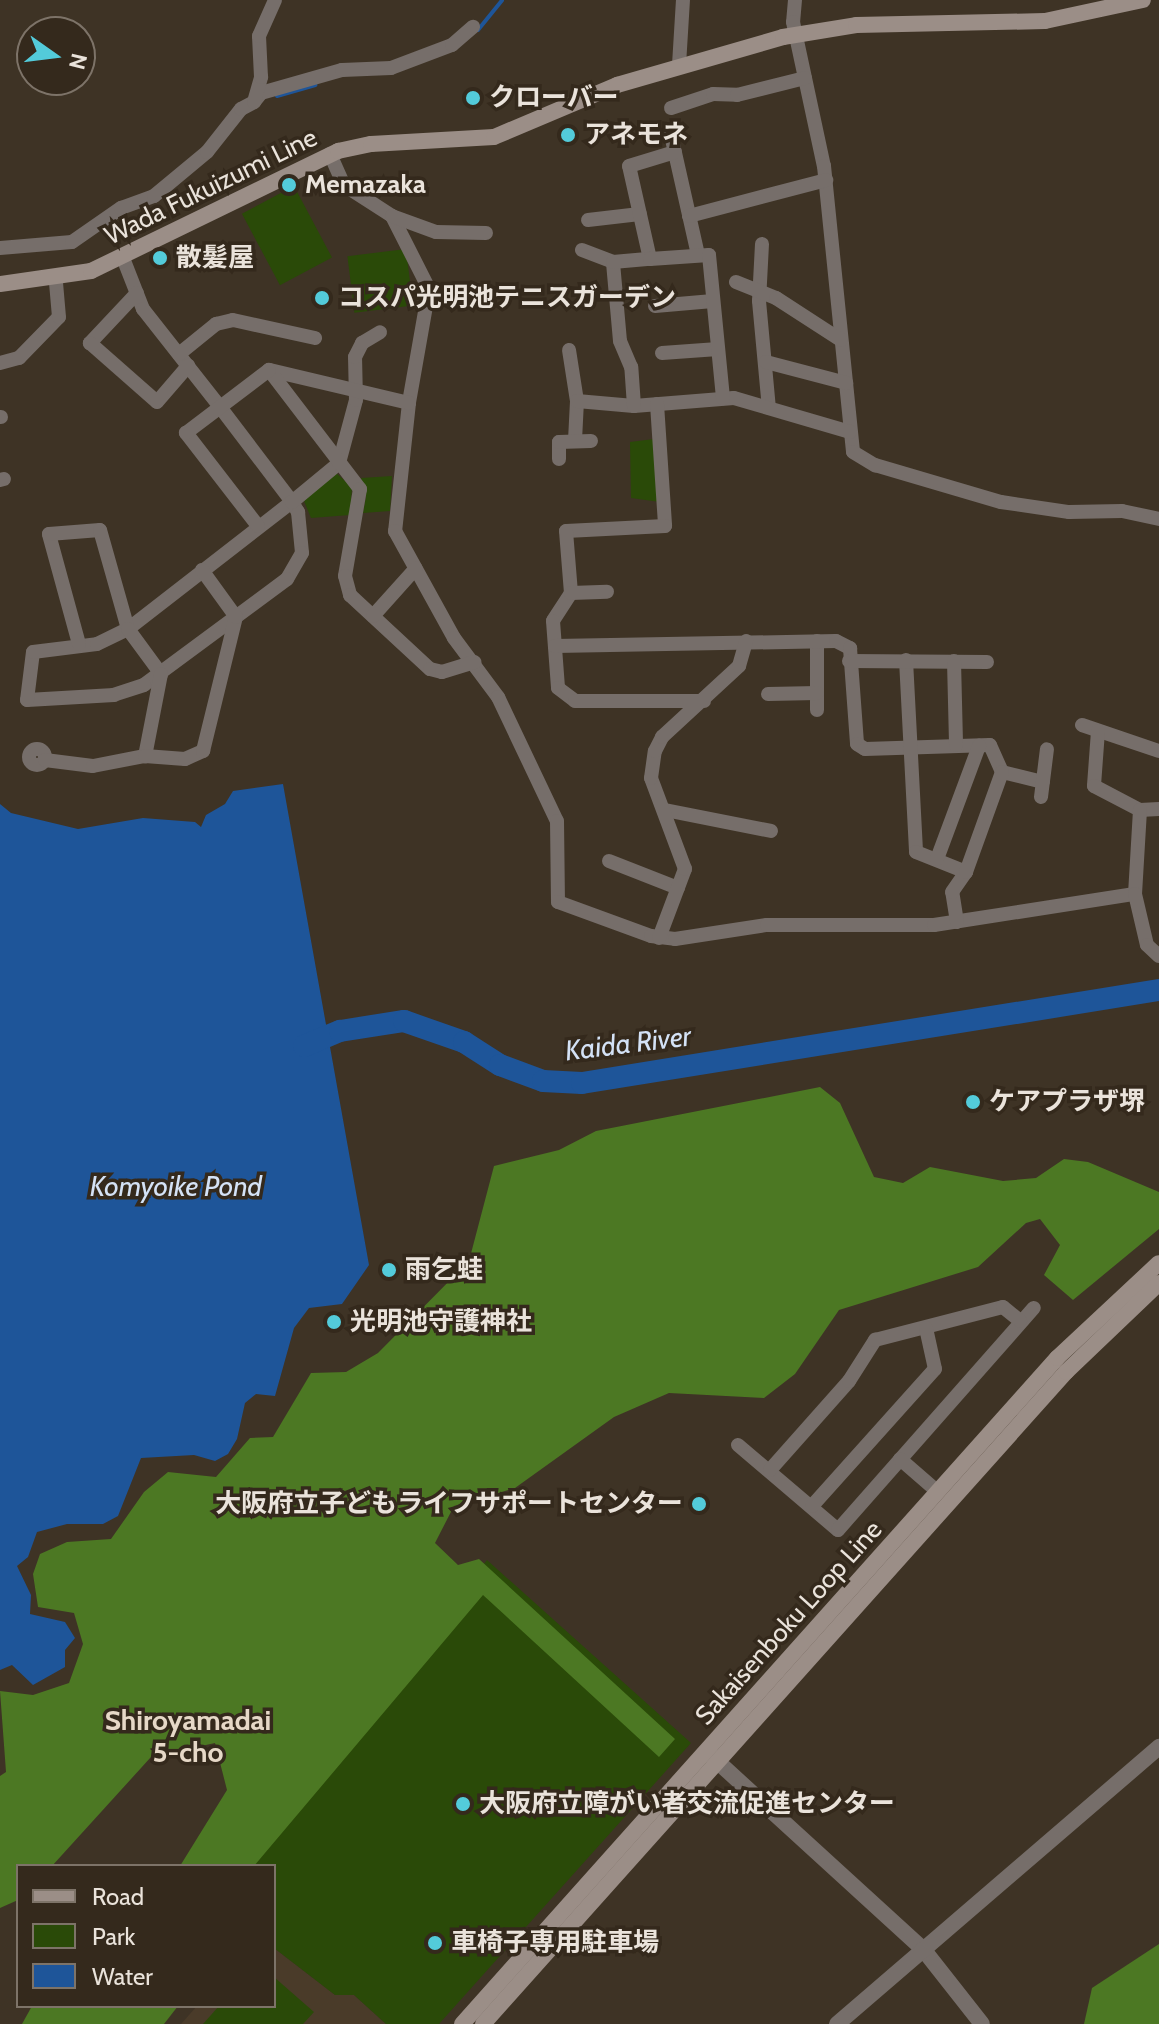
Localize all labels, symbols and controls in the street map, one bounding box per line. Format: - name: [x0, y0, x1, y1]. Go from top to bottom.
- north arrow: [16, 16, 96, 96]
- text: N: [63, 51, 93, 72]
- place label: クローバー: [489, 82, 619, 114]
- marker: クローバー: [464, 89, 482, 107]
- place label: アネモネ: [584, 119, 688, 151]
- street label: Wada Fukuizumi Line: [100, 122, 322, 252]
- marker: アネモネ: [559, 126, 577, 144]
- place label: Memazaka: [305, 169, 426, 201]
- marker: Memazaka: [280, 176, 298, 194]
- place label: 散髪屋: [176, 242, 254, 274]
- marker: 散髪屋: [151, 249, 169, 267]
- place label: コスパ光明池テニスガーデン: [338, 282, 676, 314]
- marker: コスパ光明池テニスガーデン: [313, 289, 331, 307]
- water label: Kaida River: [563, 1019, 693, 1067]
- place label: ケアプラザ堺: [989, 1086, 1145, 1118]
- marker: ケアプラザ堺: [964, 1093, 982, 1111]
- water label: Komyoike Pond: [90, 1169, 262, 1203]
- place label: 雨乞蛙: [405, 1254, 483, 1286]
- marker: 雨乞蛙: [380, 1261, 398, 1279]
- place label: 光明池守護神社: [350, 1306, 532, 1338]
- marker: 光明池守護神社: [325, 1313, 343, 1331]
- place label: 大阪府立子どもライフサポートセンター: [215, 1488, 683, 1520]
- marker: 大阪府立子どもライフサポートセンター: [690, 1495, 708, 1513]
- street label: Sakaisenboku Loop Line: [689, 1515, 889, 1731]
- district label: Shiroyamadai 5-cho: [105, 1703, 271, 1769]
- place label: 大阪府立障がい者交流促進センター: [479, 1788, 895, 1820]
- marker: 大阪府立障がい者交流促進センター: [454, 1795, 472, 1813]
- legend: [16, 1864, 276, 2008]
- text: Road: [92, 1882, 144, 1911]
- text: Park: [92, 1922, 135, 1951]
- place label: 車椅子専用駐車場: [451, 1927, 659, 1959]
- marker: 車椅子専用駐車場: [426, 1934, 444, 1952]
- text: Water: [92, 1962, 153, 1991]

